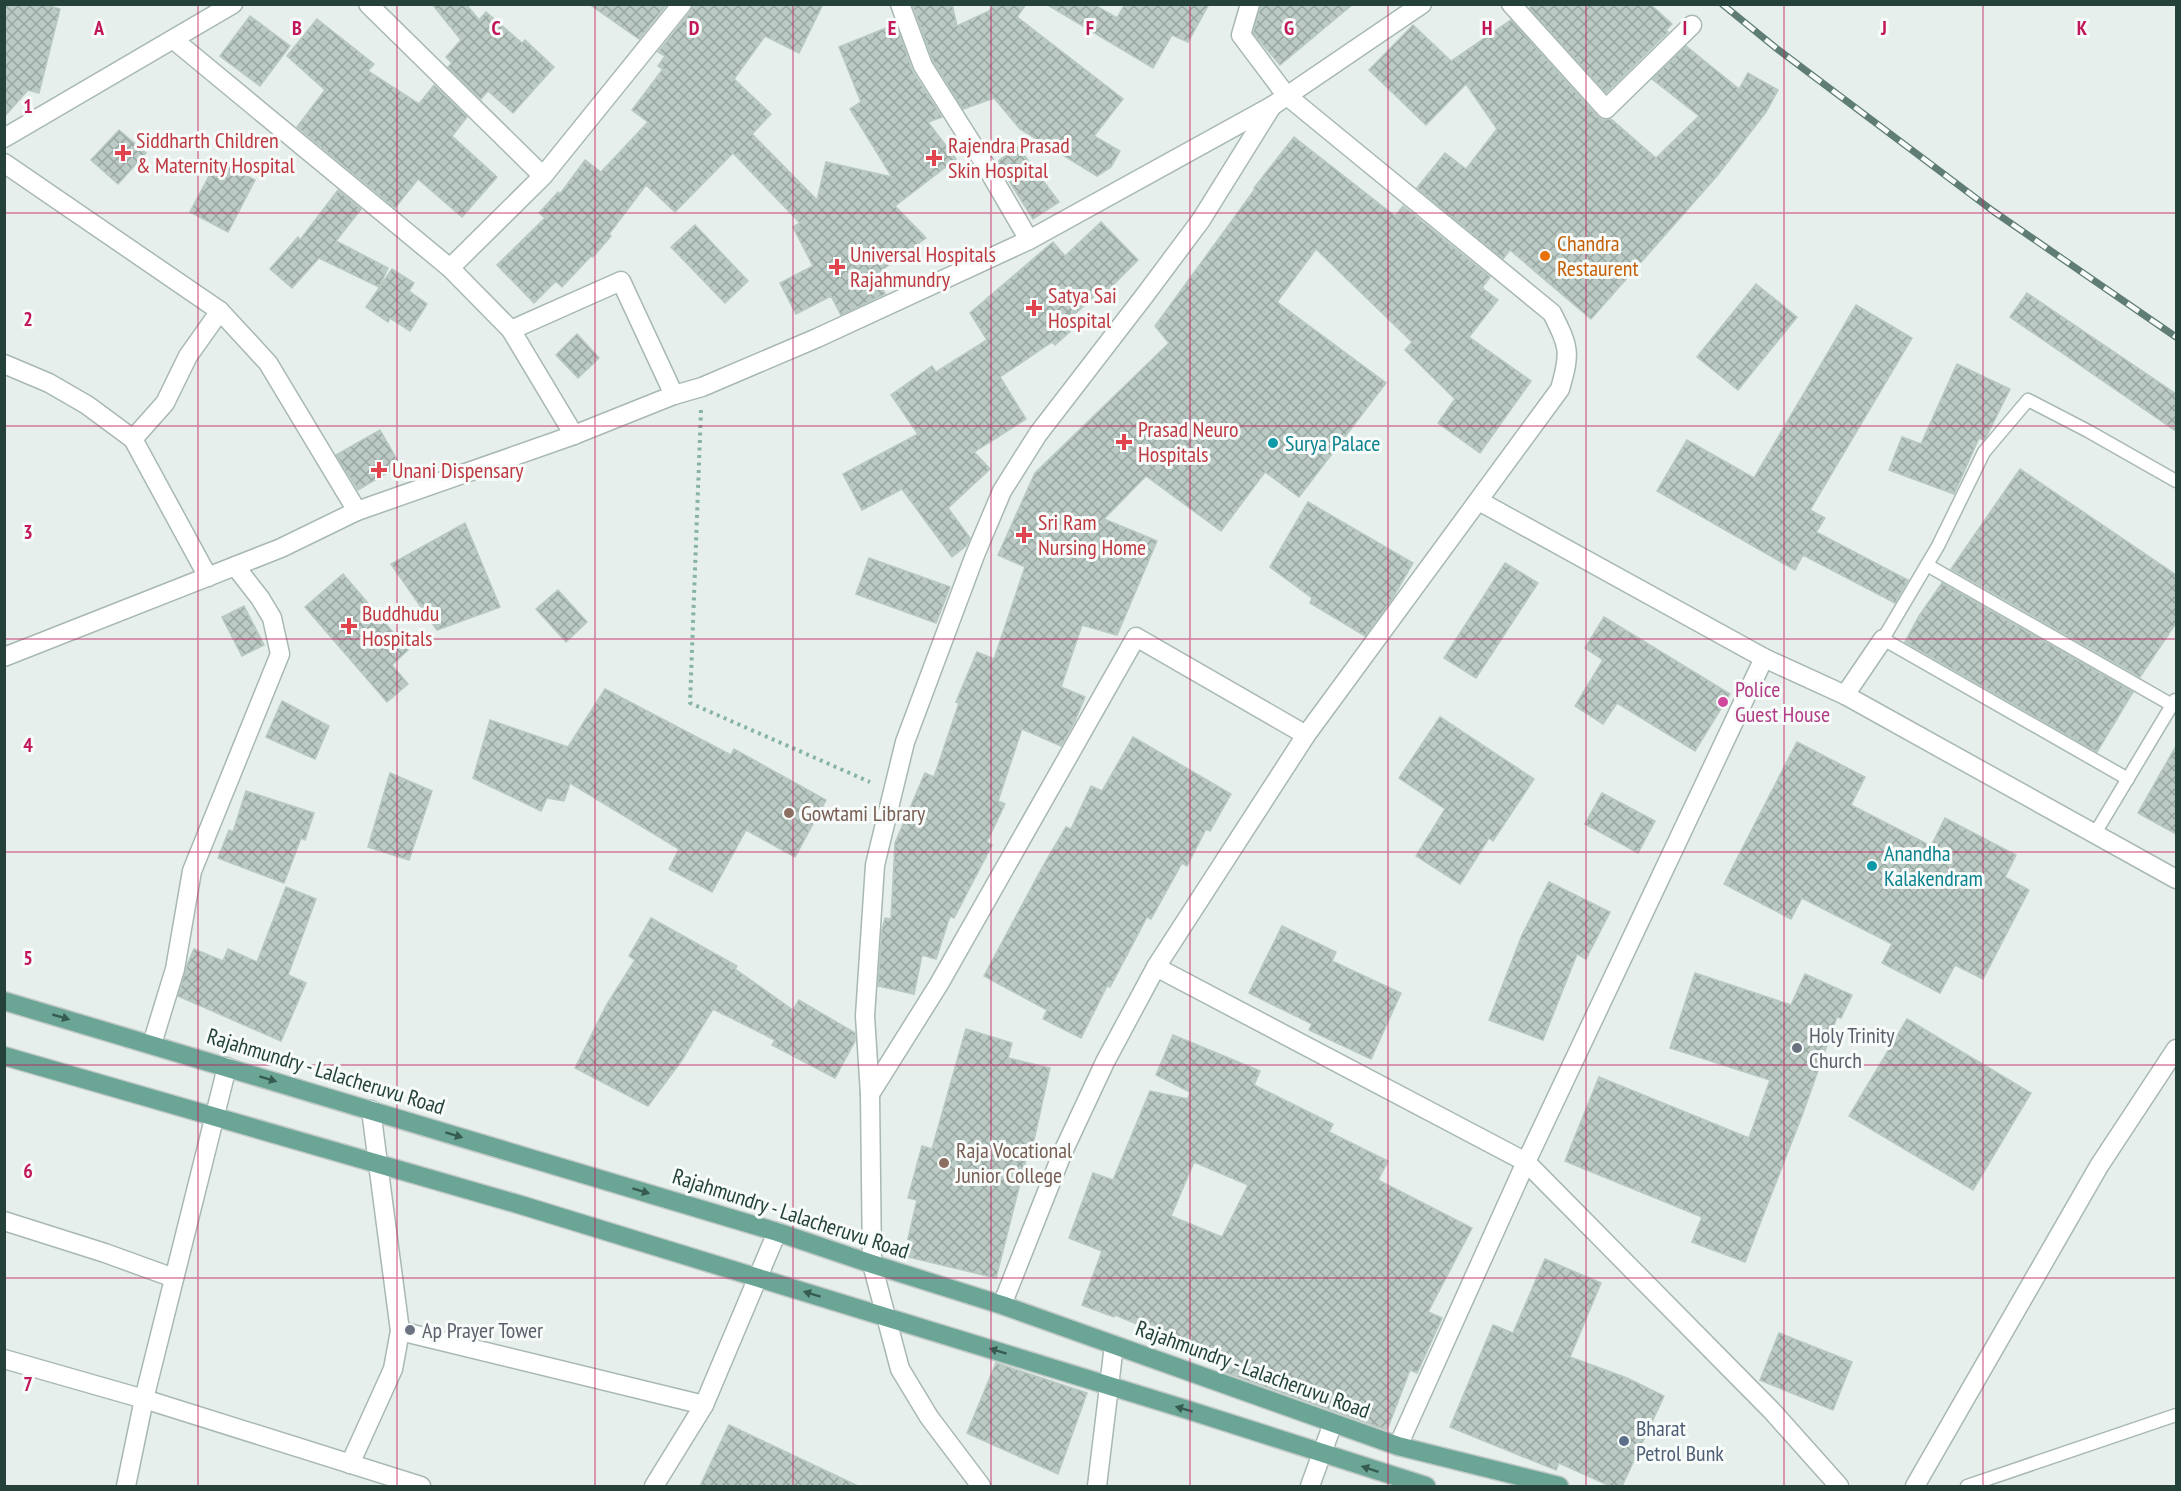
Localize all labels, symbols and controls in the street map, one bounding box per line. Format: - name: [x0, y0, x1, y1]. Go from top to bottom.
- text: A: [93, 15, 105, 41]
- text: B: [292, 15, 302, 41]
- text: C: [491, 15, 501, 41]
- text: D: [689, 15, 700, 41]
- text: E: [888, 15, 896, 41]
- text: F: [1086, 15, 1094, 41]
- text: G: [1284, 15, 1294, 41]
- text: H: [1482, 15, 1492, 41]
- text: I: [1683, 15, 1687, 41]
- text: J: [1880, 15, 1887, 41]
- text: K: [2077, 15, 2088, 41]
- text: 1: [23, 93, 33, 119]
- place label: Siddharth Children & Maternity Hospital: [136, 126, 295, 179]
- place label: Rajendra Prasad Skin Hospital: [948, 131, 1070, 184]
- marker: Siddharth Children & Maternity Hospital: [114, 144, 132, 162]
- marker: Rajendra Prasad Skin Hospital: [925, 149, 943, 167]
- place label: Chandra Restaurent: [1557, 229, 1638, 282]
- place label: Universal Hospitals Rajahmundry: [850, 240, 996, 293]
- marker: Chandra Restaurent: [1538, 249, 1552, 263]
- marker: Universal Hospitals Rajahmundry: [828, 258, 846, 276]
- place label: Satya Sai Hospital: [1048, 281, 1117, 334]
- marker: Satya Sai Hospital: [1025, 299, 1043, 317]
- text: 2: [23, 306, 33, 332]
- place label: Prasad Neuro Hospitals: [1138, 415, 1239, 468]
- place label: Surya Palace: [1285, 429, 1380, 457]
- marker: Prasad Neuro Hospitals: [1115, 433, 1133, 451]
- marker: Surya Palace: [1266, 436, 1280, 450]
- place label: Unani Dispensary: [392, 456, 524, 484]
- marker: Unani Dispensary: [370, 461, 388, 479]
- place label: Sri Ram Nursing Home: [1038, 508, 1146, 561]
- text: 3: [23, 519, 33, 545]
- marker: Sri Ram Nursing Home: [1015, 526, 1033, 544]
- place label: Buddhudu Hospitals: [362, 599, 439, 652]
- marker: Buddhudu Hospitals: [340, 617, 358, 635]
- place label: Police Guest House: [1735, 675, 1830, 728]
- marker: Police Guest House: [1716, 695, 1730, 709]
- text: 4: [23, 732, 33, 758]
- place label: Gowtami Library: [801, 799, 926, 827]
- marker: Gowtami Library: [782, 806, 796, 820]
- place label: Anandha Kalakendram: [1884, 839, 1983, 892]
- marker: Anandha Kalakendram: [1865, 859, 1879, 873]
- text: 5: [23, 945, 33, 971]
- one-way arrow: [52, 1013, 70, 1022]
- street label: Rajahmundry - Lalacheruvu Road: [204, 1021, 448, 1121]
- place label: Holy Trinity Church: [1809, 1021, 1895, 1074]
- marker: Holy Trinity Church: [1790, 1041, 1804, 1055]
- one-way arrow: [259, 1075, 277, 1084]
- one-way arrow: [445, 1131, 463, 1140]
- place label: Raja Vocational Junior College: [955, 1136, 1073, 1189]
- marker: Raja Vocational Junior College: [937, 1156, 951, 1170]
- text: 6: [23, 1158, 33, 1184]
- street label: Rajahmundry - Lalacheruvu Road: [669, 1161, 913, 1265]
- one-way arrow: [632, 1187, 650, 1196]
- one-way arrow: [803, 1289, 821, 1298]
- street label: Rajahmundry - Lalacheruvu Road: [1132, 1314, 1374, 1424]
- place label: Ap Prayer Tower: [422, 1316, 543, 1344]
- marker: Ap Prayer Tower: [403, 1323, 417, 1337]
- one-way arrow: [989, 1346, 1007, 1356]
- text: 7: [23, 1371, 33, 1397]
- one-way arrow: [1175, 1404, 1193, 1413]
- place label: Bharat Petrol Bunk: [1636, 1414, 1724, 1467]
- marker: Bharat Petrol Bunk: [1617, 1434, 1631, 1448]
- one-way arrow: [1361, 1463, 1379, 1473]

